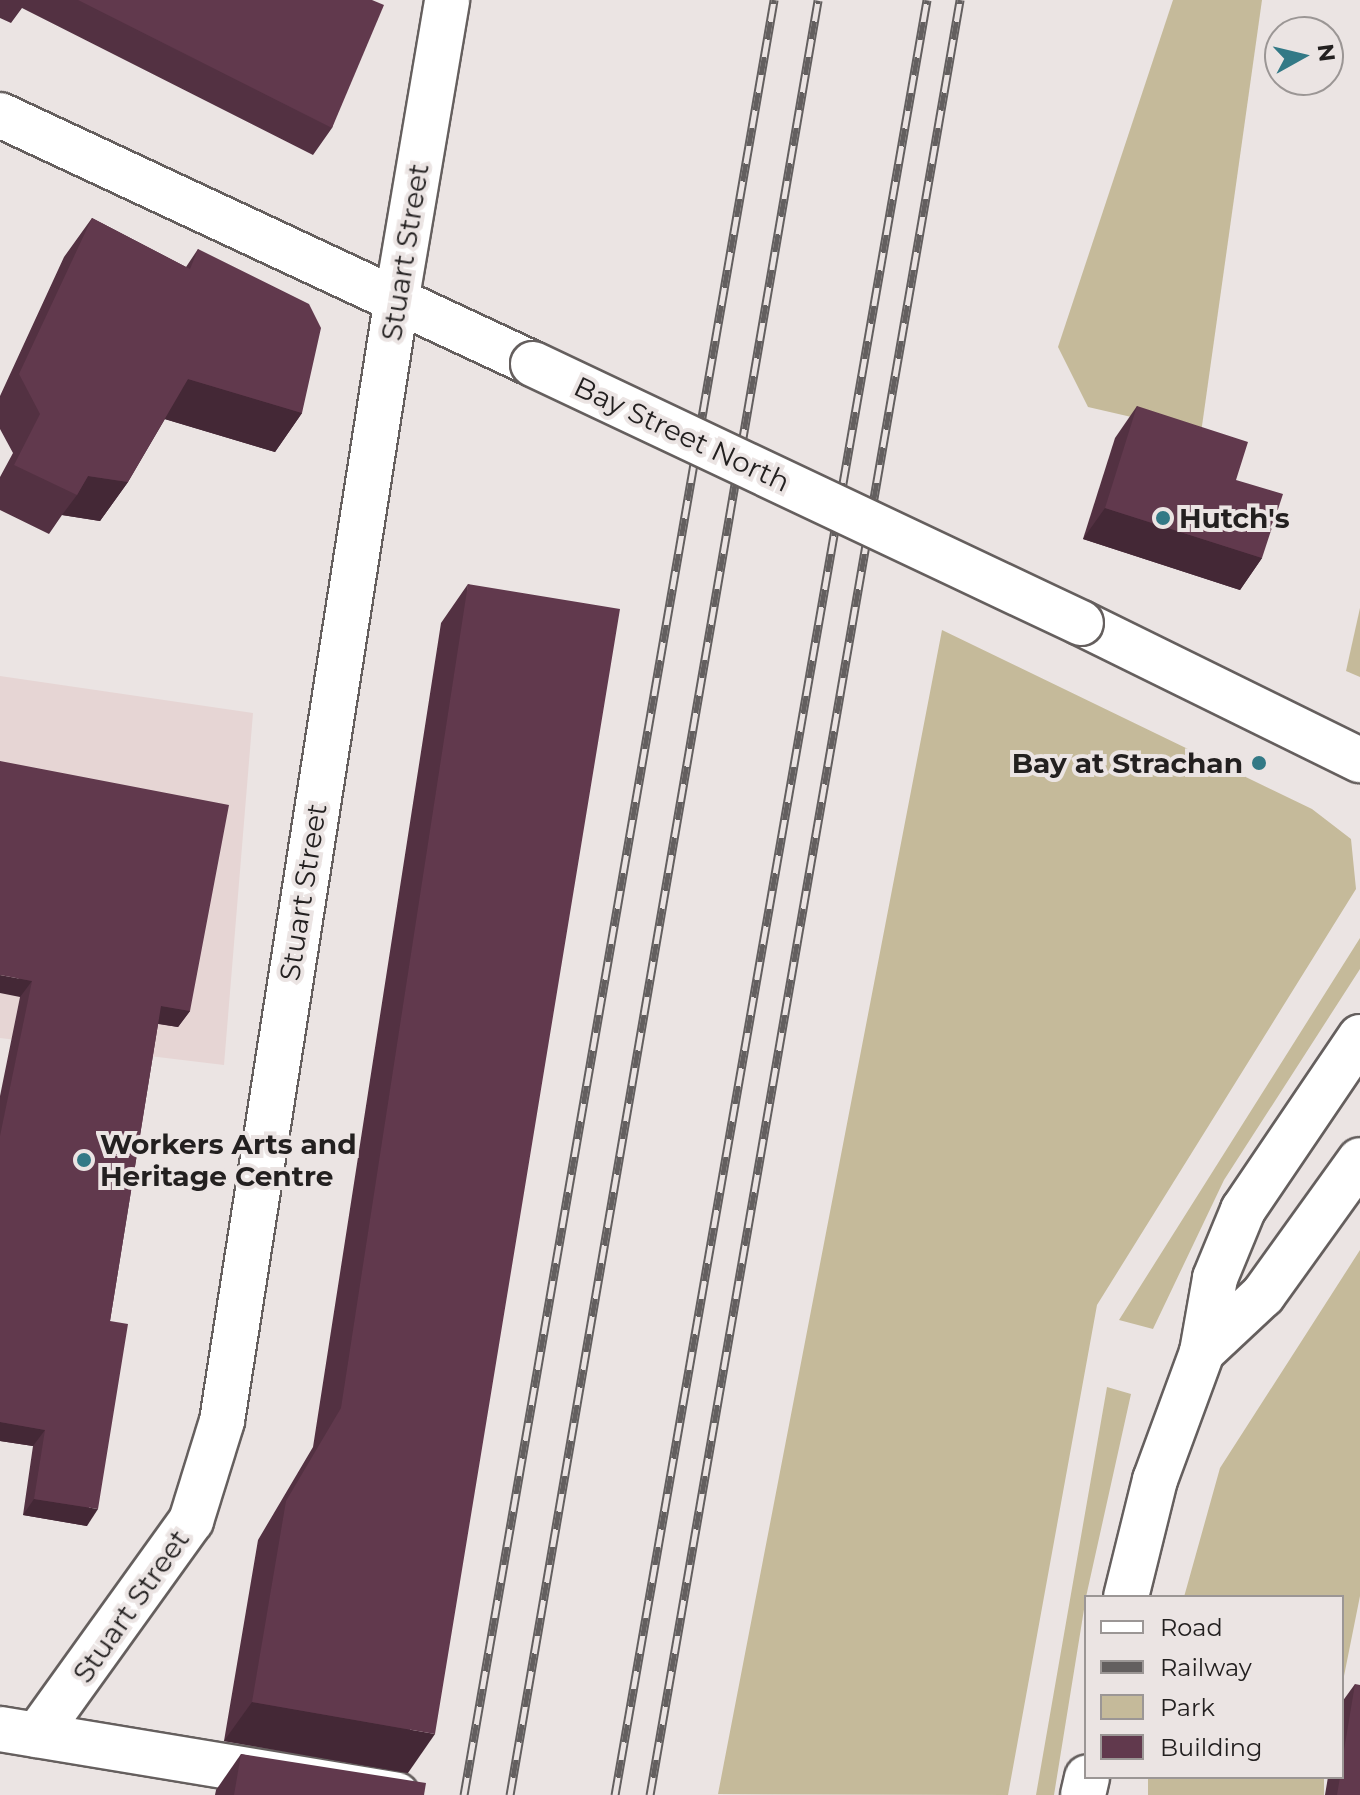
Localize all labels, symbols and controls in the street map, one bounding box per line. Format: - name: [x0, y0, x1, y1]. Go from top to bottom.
- north arrow: [1264, 16, 1344, 96]
- text: N: [1312, 42, 1341, 64]
- street label: Stuart Street: [374, 161, 436, 343]
- street label: Bay Street North: [569, 369, 795, 499]
- place label: Hutch's: [1179, 501, 1290, 535]
- marker: Hutch's: [1154, 509, 1172, 527]
- place label: Bay at Strachan: [1012, 746, 1243, 780]
- marker: Bay at Strachan: [1250, 754, 1268, 772]
- street label: Stuart Street: [272, 801, 334, 983]
- place label: Workers Arts and Heritage Centre: [100, 1127, 357, 1193]
- marker: Workers Arts and Heritage Centre: [75, 1151, 93, 1169]
- street label: Stuart Street: [66, 1523, 196, 1689]
- legend: [1084, 1595, 1344, 1779]
- text: Road: [1160, 1613, 1223, 1642]
- text: Railway: [1160, 1653, 1252, 1682]
- text: Park: [1160, 1693, 1215, 1722]
- text: Building: [1160, 1733, 1263, 1762]

